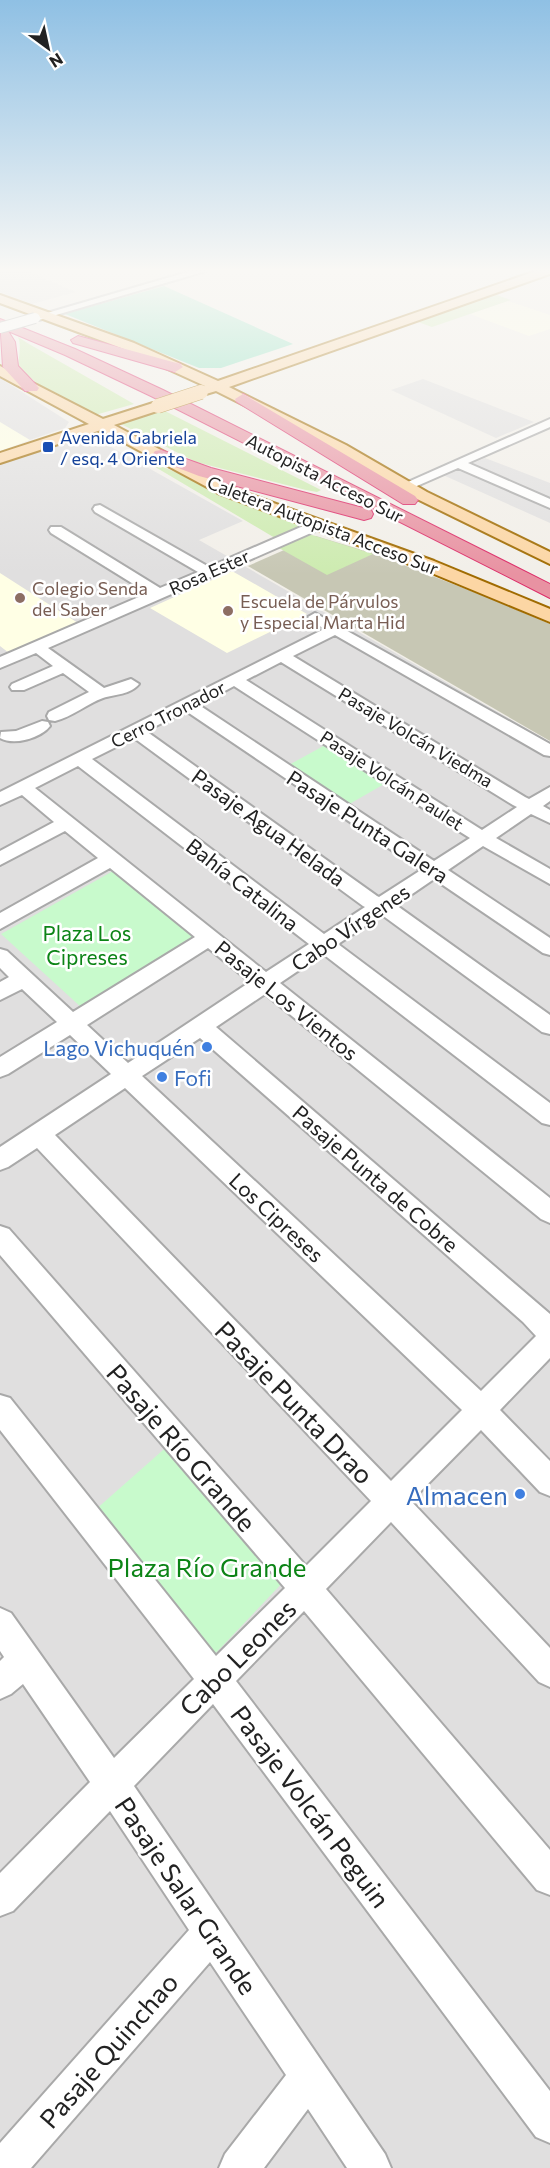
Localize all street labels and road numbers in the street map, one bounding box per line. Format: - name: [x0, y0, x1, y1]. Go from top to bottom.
- street label: Autopista Acceso Sur: [243, 429, 407, 527]
- street label: Caletera Autopista Acceso Sur: [204, 471, 442, 579]
- street label: Rosa Ester: [165, 544, 253, 600]
- street label: Cerro Tronador: [107, 676, 229, 752]
- street label: Pasaje Volcán Viedma: [335, 682, 497, 792]
- street label: Pasaje Volcán Paulet: [316, 725, 468, 835]
- street label: Pasaje Agua Helada: [187, 763, 351, 891]
- street label: Pasaje Punta Galera: [283, 764, 453, 888]
- street label: Bahía Catalina: [182, 832, 304, 936]
- street label: Cabo Vírgenes: [286, 878, 414, 976]
- street label: Pasaje Los Vientos: [211, 935, 363, 1065]
- street label: Pasaje Punta de Cobre: [288, 1099, 464, 1257]
- street label: Los Cipreses: [225, 1167, 329, 1267]
- street label: Pasaje Punta Drao: [210, 1314, 380, 1490]
- street label: Pasaje Río Grande: [101, 1357, 263, 1537]
- street label: Cabo Leones: [172, 1592, 302, 1722]
- street label: Pasaje Volcán Peguin: [225, 1699, 397, 1913]
- street label: Pasaje Salar Grande: [109, 1790, 265, 2000]
- street label: Pasaje Quinchao: [32, 1966, 184, 2134]

